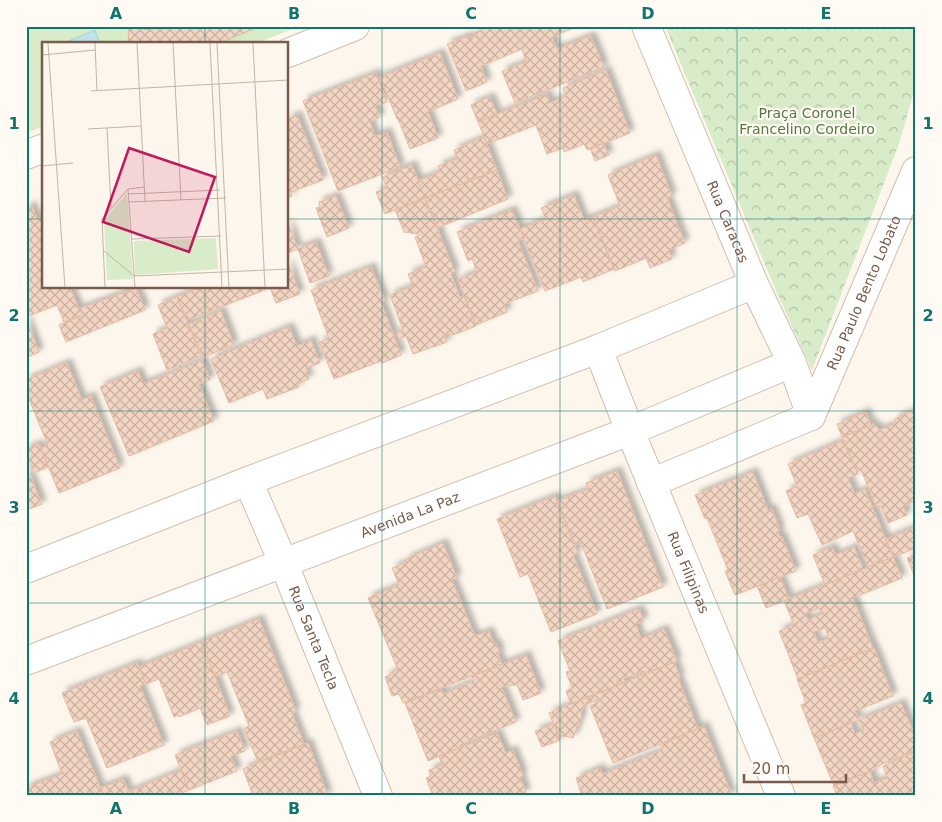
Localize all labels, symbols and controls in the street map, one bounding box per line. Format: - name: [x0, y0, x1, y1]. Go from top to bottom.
- text: A: [110, 4, 123, 23]
- text: B: [288, 4, 300, 23]
- text: C: [465, 4, 477, 23]
- text: D: [641, 4, 655, 23]
- text: E: [821, 4, 831, 23]
- inset map: [42, 42, 289, 289]
- park label: Praça Coronel Francelino Cordeiro: [739, 105, 875, 137]
- text: 1: [8, 114, 20, 133]
- text: 1: [922, 114, 934, 133]
- street label: Rua Caracas: [704, 178, 752, 265]
- street label: Rua Paulo Bento Lobato: [824, 213, 904, 373]
- text: 2: [8, 306, 20, 325]
- text: 2: [922, 306, 934, 325]
- street label: Avenida La Paz: [358, 489, 462, 541]
- text: 3: [8, 498, 20, 517]
- text: 3: [922, 498, 934, 517]
- street label: Rua Filipinas: [664, 529, 713, 616]
- street label: Rua Santa Tecla: [285, 583, 342, 692]
- text: 4: [8, 689, 20, 708]
- text: 4: [922, 689, 934, 708]
- scale bar: [744, 752, 847, 784]
- text: 20 m: [752, 760, 790, 778]
- text: A: [110, 799, 123, 818]
- text: B: [288, 799, 300, 818]
- text: C: [465, 799, 477, 818]
- text: D: [641, 799, 655, 818]
- text: E: [821, 799, 831, 818]

